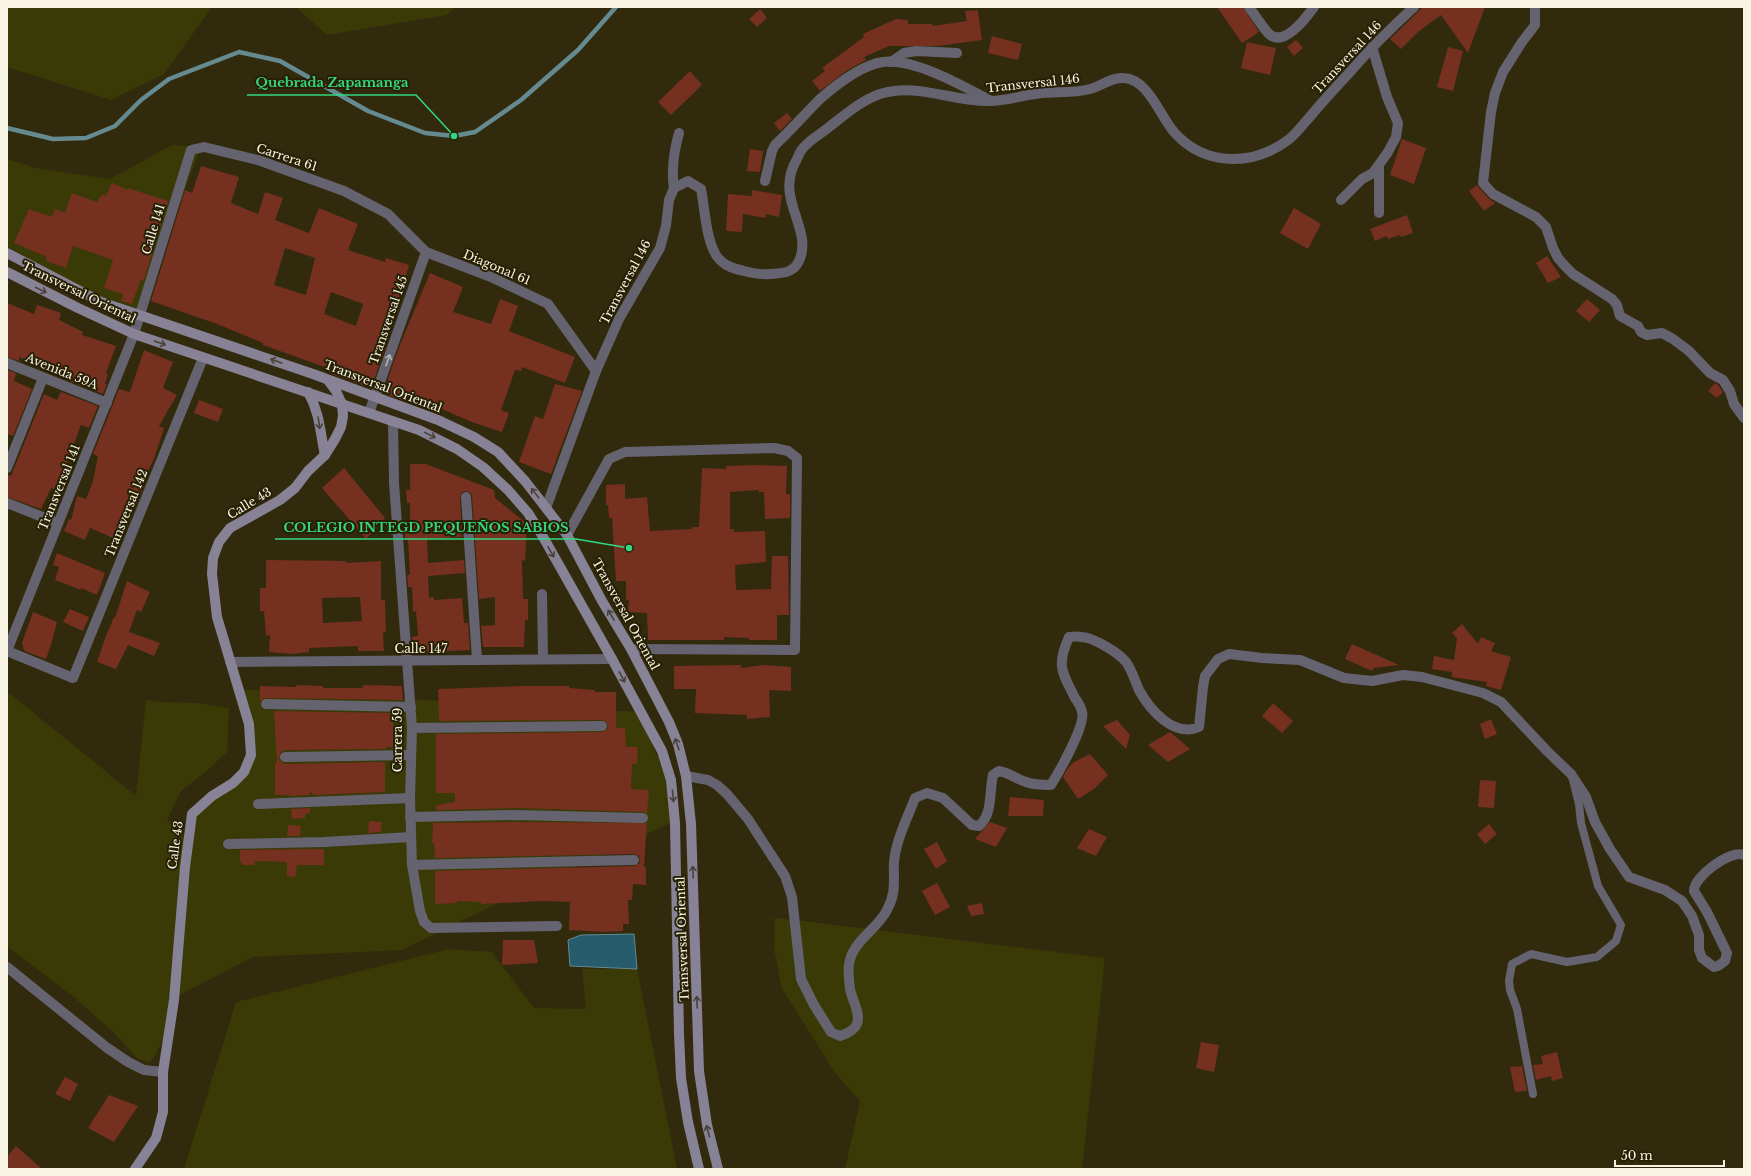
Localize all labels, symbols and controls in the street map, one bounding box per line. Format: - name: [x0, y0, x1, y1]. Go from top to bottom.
- street label: Transversal 146: [1309, 17, 1385, 96]
- callout: Quebrada Zapamanga: [247, 70, 416, 95]
- street label: Transversal 146: [986, 71, 1081, 95]
- text: Quebrada Zapamanga: [256, 74, 409, 91]
- street label: Carrera 61: [255, 140, 319, 174]
- street label: Calle 141: [138, 202, 168, 256]
- street label: Transversal 146: [596, 237, 654, 327]
- street label: Diagonal 61: [461, 246, 533, 288]
- street label: Transversal Oriental: [19, 258, 139, 326]
- street label: Transversal 145: [366, 273, 410, 366]
- one-way arrow: [35, 287, 47, 294]
- one-way arrow: [154, 339, 166, 347]
- street label: Avenida 59A: [23, 349, 101, 393]
- one-way arrow: [385, 353, 392, 366]
- one-way arrow: [270, 357, 283, 364]
- street label: Transversal Oriental: [322, 357, 444, 415]
- one-way arrow: [315, 416, 323, 429]
- one-way arrow: [423, 432, 435, 439]
- street label: Transversal 141: [35, 442, 83, 532]
- street label: Transversal 142: [102, 467, 150, 559]
- street label: Calle 43: [224, 484, 274, 522]
- one-way arrow: [530, 488, 539, 499]
- callout: COLEGIO INTEGD PEQUEÑOS SABIOS: [275, 514, 576, 539]
- text: COLEGIO INTEGD PEQUEÑOS SABIOS: [283, 519, 569, 536]
- one-way arrow: [548, 546, 556, 558]
- street label: Transversal Oriental: [589, 556, 663, 672]
- one-way arrow: [606, 609, 614, 621]
- street label: Calle 147: [395, 641, 448, 656]
- one-way arrow: [619, 671, 627, 683]
- street label: Carrera 59: [390, 708, 405, 772]
- one-way arrow: [673, 738, 681, 750]
- one-way arrow: [669, 789, 676, 802]
- street label: Calle 43: [164, 820, 186, 870]
- one-way arrow: [689, 866, 697, 879]
- street label: Transversal Oriental: [672, 876, 692, 1002]
- one-way arrow: [693, 996, 701, 1009]
- one-way arrow: [704, 1125, 712, 1138]
- scale bar: [1615, 1142, 1724, 1168]
- text: 50 m: [1621, 1148, 1653, 1163]

